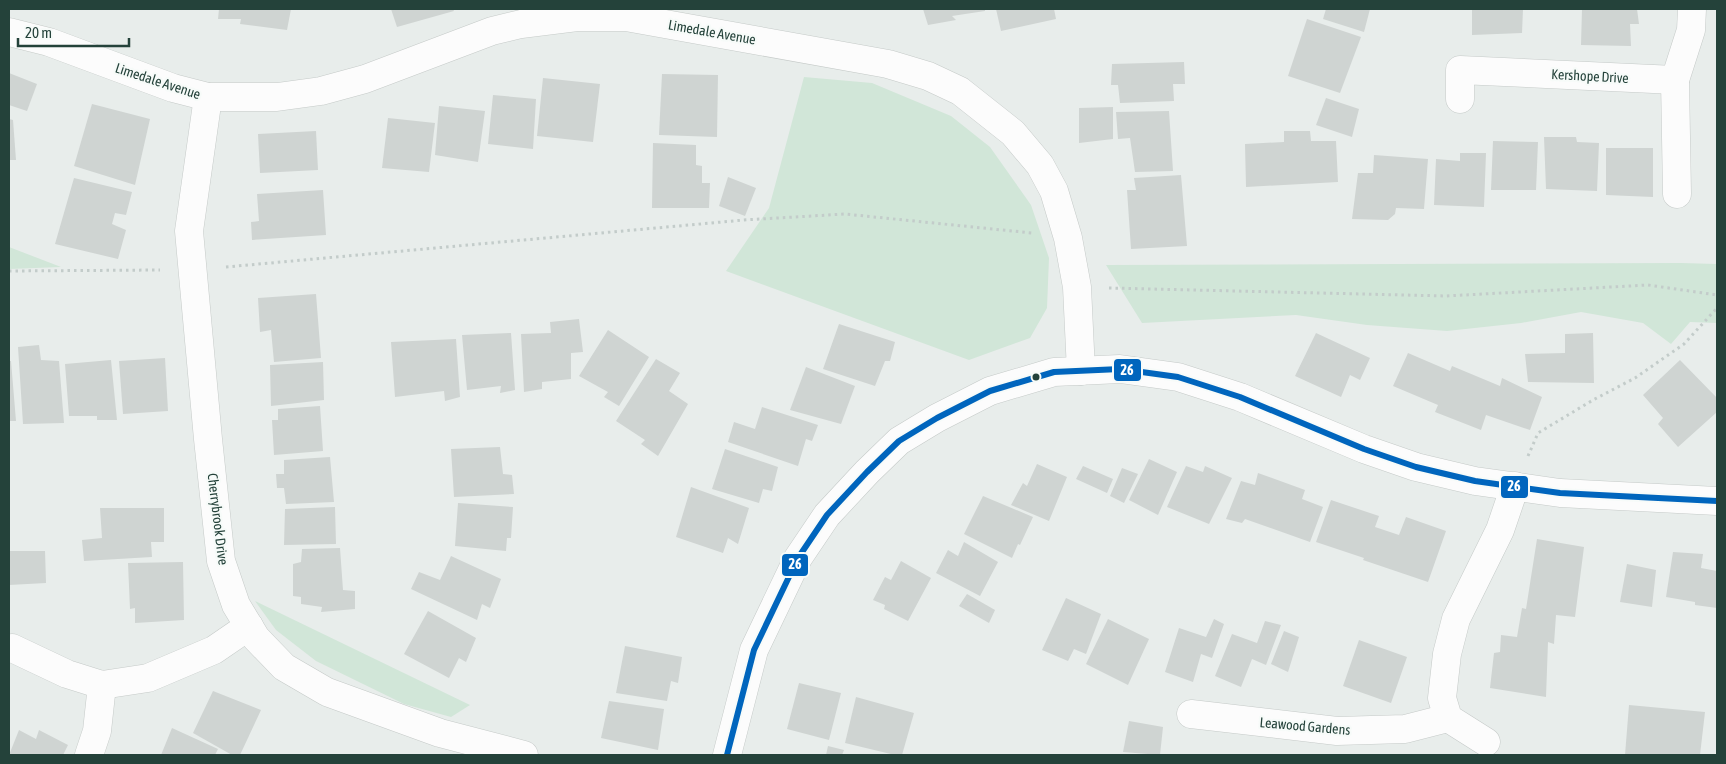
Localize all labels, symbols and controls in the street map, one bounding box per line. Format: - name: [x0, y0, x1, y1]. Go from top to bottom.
- scale bar: [18, 15, 129, 47]
- street label: Limedale Avenue: [667, 16, 757, 48]
- text: 20 m: [25, 24, 52, 41]
- street label: Limedale Avenue: [113, 60, 203, 102]
- street label: Kershope Drive: [1551, 66, 1629, 86]
- line badge: 26: [1113, 358, 1142, 382]
- text: 26: [1120, 362, 1134, 378]
- unlabelled marker: [1031, 372, 1041, 382]
- street label: Cherrybrook Drive: [204, 472, 232, 566]
- line badge: 26: [1500, 475, 1529, 499]
- text: 26: [1507, 478, 1521, 494]
- line badge: 26: [781, 553, 809, 577]
- text: 26: [788, 556, 802, 572]
- street label: Leawood Gardens: [1259, 714, 1351, 738]

